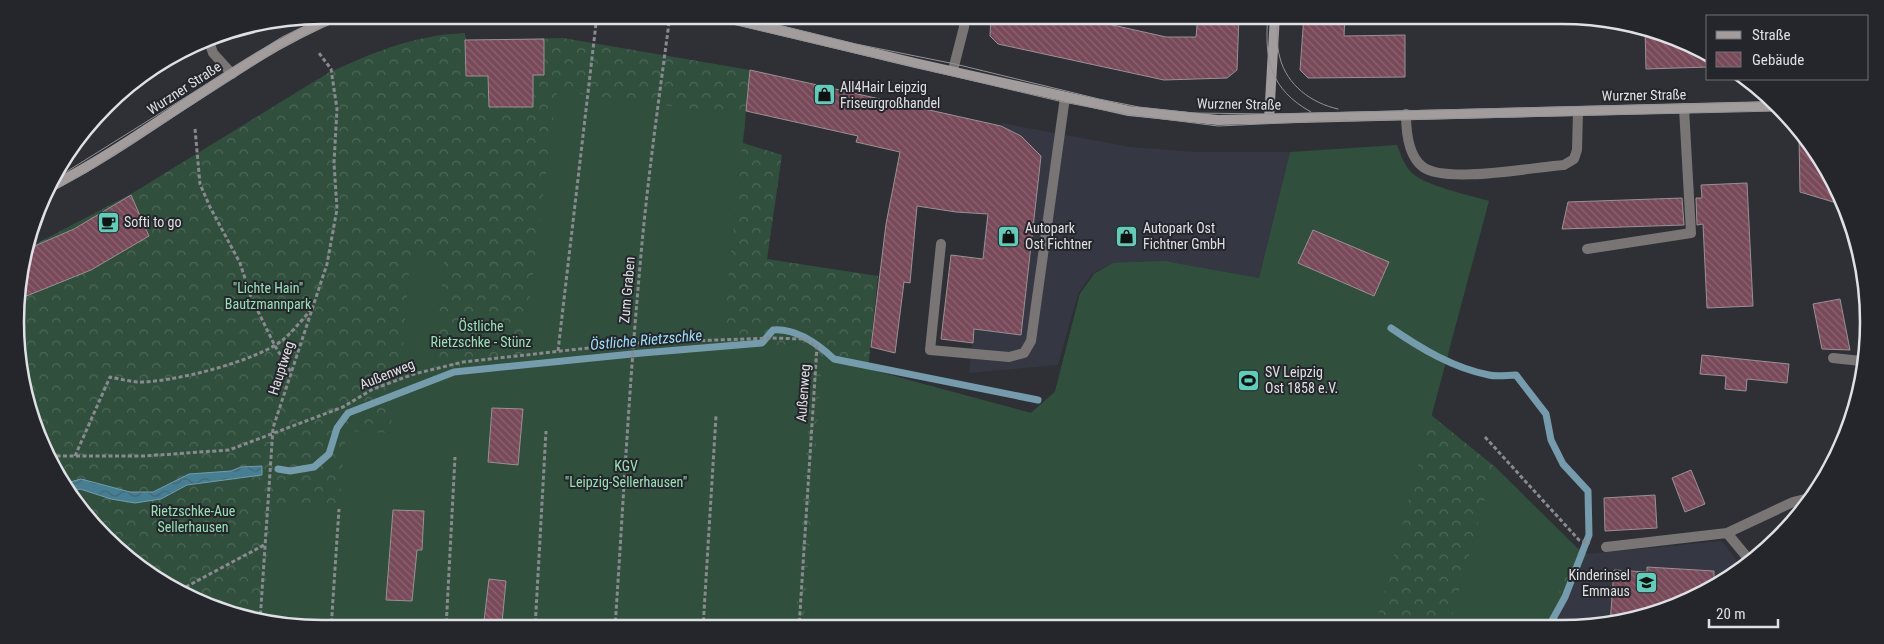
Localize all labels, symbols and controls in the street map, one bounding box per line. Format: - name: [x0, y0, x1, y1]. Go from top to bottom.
- legend: [1706, 15, 1869, 80]
- text: Straße: [1752, 26, 1791, 44]
- text: Gebäude: [1752, 51, 1804, 69]
- street label: Wurzner Straße: [144, 58, 224, 118]
- place label: All4Hair Leipzig Friseurgroßhandel: [840, 79, 940, 111]
- shop icon: All4Hair Leipzig Friseurgroßhandel: [812, 83, 836, 107]
- street label: Wurzner Straße: [1602, 86, 1687, 104]
- street label: Wurzner Straße: [1197, 95, 1282, 113]
- cafe icon: Softi to go: [96, 210, 120, 234]
- place label: Softi to go: [124, 214, 181, 230]
- place label: Autopark Ost Fichtner: [1025, 220, 1092, 252]
- place label: Autopark Ost Fichtner GmbH: [1143, 220, 1226, 252]
- shop icon: Autopark Ost Fichtner: [997, 224, 1021, 248]
- shop icon: Autopark Ost Fichtner GmbH: [1115, 224, 1139, 248]
- street label: Zum Graben: [616, 256, 638, 324]
- park label: "Lichte Hain" Bautzmannpark: [225, 280, 312, 312]
- park label: Östliche Rietzschke - Stünz: [431, 318, 531, 350]
- water label: Östliche Rietzschke: [589, 326, 703, 354]
- street label: Hauptweg: [265, 339, 297, 397]
- street label: Außenweg: [357, 356, 417, 392]
- street label: Außenweg: [793, 364, 813, 422]
- place label: SV Leipzig Ost 1858 e.V.: [1265, 364, 1338, 396]
- sports icon: SV Leipzig Ost 1858 e.V.: [1237, 368, 1261, 392]
- park label: KGV "Leipzig-Sellerhausen": [565, 458, 687, 490]
- park label: Rietzschke-Aue Sellerhausen: [151, 503, 236, 535]
- place label: Kinderinsel Emmaus: [1568, 567, 1630, 599]
- school or university icon: Kinderinsel Emmaus: [1634, 571, 1658, 595]
- scale bar: [1709, 596, 1778, 628]
- text: 20 m: [1716, 605, 1746, 623]

